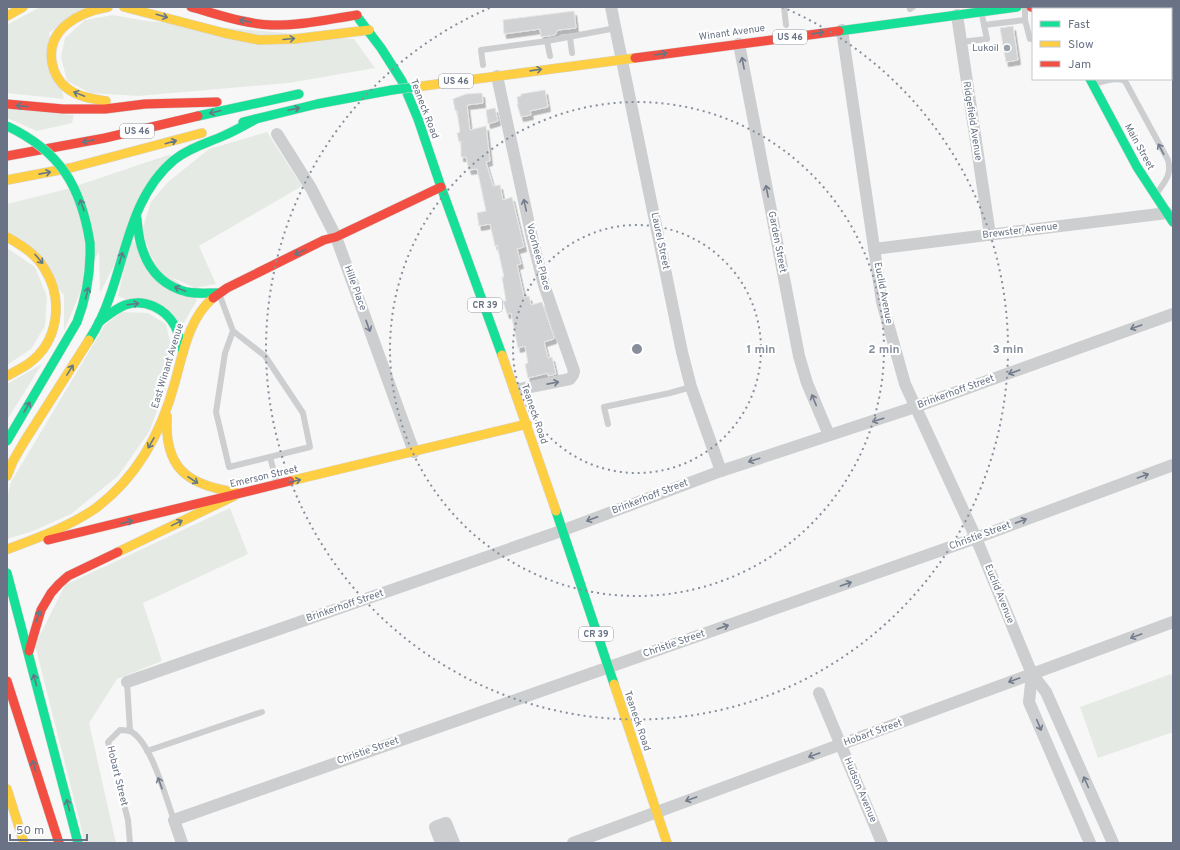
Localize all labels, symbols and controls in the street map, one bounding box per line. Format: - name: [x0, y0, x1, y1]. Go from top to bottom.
- legend: [1032, 8, 1172, 80]
- one-way arrow: [155, 13, 168, 20]
- one-way arrow: [239, 17, 252, 25]
- text: Fast: [1068, 17, 1090, 33]
- street label: Winant Avenue: [698, 22, 766, 44]
- one-way arrow: [811, 29, 824, 37]
- road number: US 46: [773, 30, 807, 44]
- one-way arrow: [282, 36, 295, 43]
- text: Slow: [1068, 37, 1094, 53]
- place label: Lukoil: [972, 42, 999, 55]
- marker: Lukoil: [1002, 43, 1012, 53]
- one-way arrow: [654, 50, 667, 58]
- one-way arrow: [738, 57, 746, 70]
- text: Jam: [1068, 57, 1091, 73]
- one-way arrow: [529, 67, 542, 74]
- road number: US 46: [439, 74, 473, 88]
- street label: Teaneck Road: [407, 77, 441, 141]
- street label: Ridgefield Avenue: [959, 80, 985, 162]
- one-way arrow: [74, 90, 86, 98]
- one-way arrow: [16, 102, 29, 110]
- one-way arrow: [287, 105, 300, 113]
- one-way arrow: [208, 109, 221, 116]
- street label: Main Street: [1121, 122, 1157, 173]
- road number: US 46: [120, 124, 154, 138]
- one-way arrow: [82, 138, 95, 146]
- one-way arrow: [165, 138, 178, 145]
- one-way arrow: [1157, 143, 1165, 155]
- one-way arrow: [38, 169, 51, 177]
- one-way arrow: [763, 185, 771, 198]
- one-way arrow: [78, 199, 85, 212]
- one-way arrow: [520, 199, 528, 212]
- street label: Garden Street: [765, 210, 789, 274]
- street label: Laurel Street: [648, 211, 672, 271]
- street label: Brewster Avenue: [982, 220, 1058, 242]
- street label: Voorhees Place: [523, 222, 553, 292]
- one-way arrow: [294, 248, 306, 256]
- one-way arrow: [118, 252, 125, 265]
- one-way arrow: [34, 254, 43, 264]
- street label: Euclid Avenue: [871, 261, 895, 325]
- street label: Hille Place: [341, 264, 369, 312]
- one-way arrow: [174, 285, 186, 293]
- one-way arrow: [83, 286, 91, 299]
- road number: CR 39: [468, 298, 502, 312]
- one-way arrow: [126, 300, 139, 308]
- one-way arrow: [365, 320, 373, 332]
- street label: East Winant Avenue: [149, 322, 187, 410]
- one-way arrow: [1131, 324, 1143, 332]
- centre of rings: [630, 342, 644, 356]
- text: 1 min: [747, 342, 775, 358]
- text: 2 min: [868, 342, 900, 358]
- text: 3 min: [992, 342, 1024, 358]
- one-way arrow: [66, 364, 74, 376]
- one-way arrow: [1008, 368, 1020, 376]
- street label: Brinkerhoff Street: [916, 372, 996, 412]
- one-way arrow: [546, 378, 559, 386]
- street label: Teaneck Road: [518, 382, 550, 446]
- one-way arrow: [809, 394, 817, 406]
- one-way arrow: [23, 401, 31, 413]
- one-way arrow: [871, 417, 884, 424]
- one-way arrow: [146, 437, 154, 449]
- one-way arrow: [748, 457, 761, 464]
- street label: Emerson Street: [229, 463, 300, 491]
- one-way arrow: [1137, 472, 1149, 480]
- one-way arrow: [187, 476, 198, 484]
- street label: Brinkerhoff Street: [610, 476, 690, 518]
- one-way arrow: [288, 477, 301, 484]
- one-way arrow: [587, 516, 599, 524]
- one-way arrow: [1015, 517, 1027, 525]
- one-way arrow: [121, 518, 134, 525]
- one-way arrow: [170, 519, 182, 526]
- street label: Christie Street: [947, 519, 1013, 553]
- street label: Euclid Avenue: [981, 562, 1017, 626]
- one-way arrow: [840, 579, 852, 587]
- street label: Brinkerhoff Street: [305, 587, 386, 625]
- one-way arrow: [35, 610, 42, 623]
- one-way arrow: [717, 623, 730, 630]
- road number: CR 39: [579, 627, 613, 641]
- street label: Christie Street: [641, 627, 707, 661]
- one-way arrow: [1131, 632, 1143, 640]
- one-way arrow: [31, 673, 38, 686]
- one-way arrow: [1009, 677, 1021, 685]
- street label: Teaneck Road: [621, 689, 653, 753]
- street label: Hobart Street: [842, 716, 904, 750]
- one-way arrow: [1036, 718, 1043, 730]
- street label: Christie Street: [335, 734, 401, 768]
- street label: Hobart Street: [103, 745, 131, 808]
- one-way arrow: [808, 751, 820, 759]
- street label: Hudson Avenue: [840, 756, 880, 824]
- one-way arrow: [30, 760, 37, 773]
- one-way arrow: [1082, 776, 1089, 788]
- one-way arrow: [156, 777, 164, 789]
- one-way arrow: [685, 796, 698, 803]
- one-way arrow: [64, 799, 71, 812]
- scale bar: [10, 816, 87, 842]
- text: 50 m: [16, 823, 44, 839]

